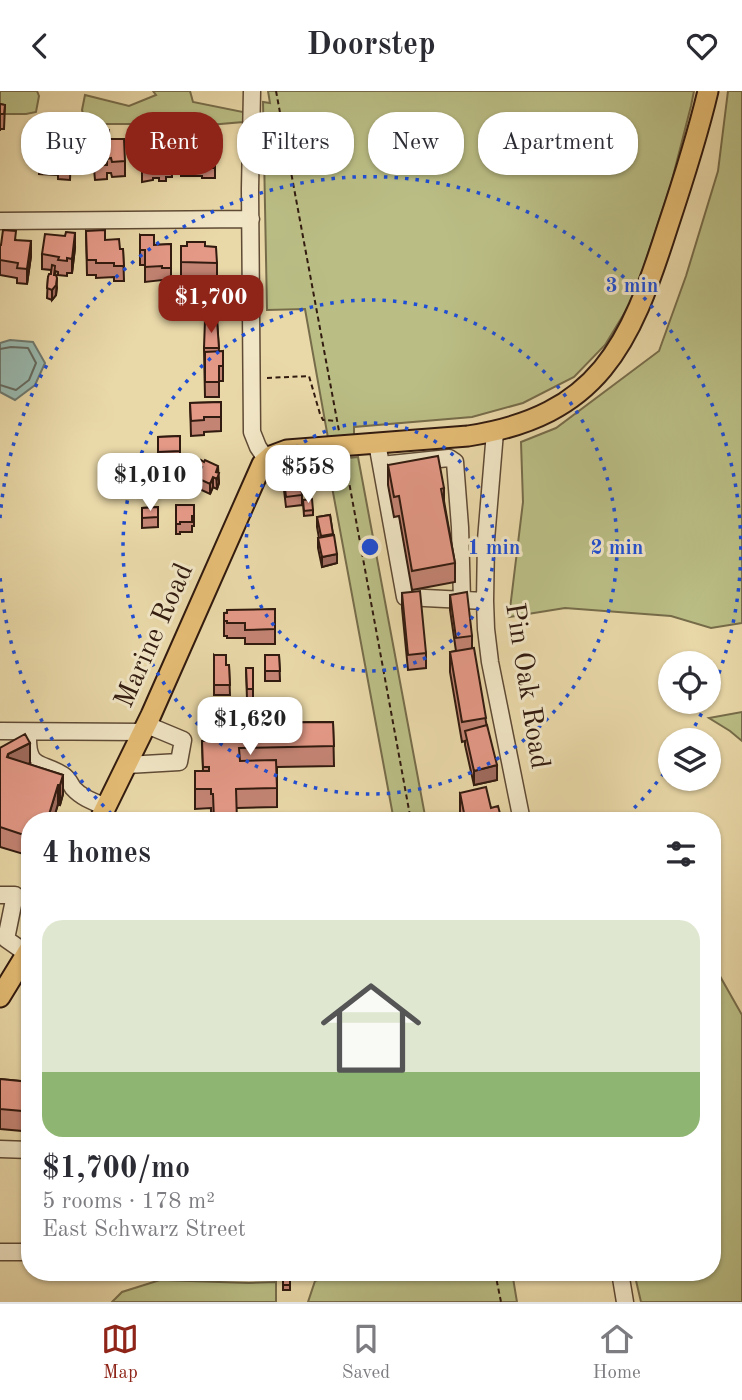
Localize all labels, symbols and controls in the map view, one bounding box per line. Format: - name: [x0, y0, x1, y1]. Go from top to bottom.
- icon: back: [21, 27, 59, 65]
- icon: heart: [683, 27, 721, 65]
- text: Doorstep: [306, 30, 436, 62]
- chip: Buy: [21, 112, 111, 175]
- chip: Rent: [125, 112, 223, 175]
- chip: Filters: [237, 112, 354, 175]
- chip: New: [368, 112, 464, 175]
- chip: Apartment: [478, 112, 638, 175]
- pin: $1,700: [154, 275, 268, 335]
- text: 3 min: [606, 276, 658, 297]
- text: $1,700: [174, 286, 248, 309]
- pin: $558: [267, 445, 349, 505]
- pin: $1,010: [93, 453, 207, 513]
- text: $558: [281, 456, 335, 479]
- text: $1,010: [113, 464, 187, 487]
- centre of rings: [358, 535, 382, 559]
- text: 1 min: [468, 538, 520, 559]
- text: 2 min: [591, 538, 643, 559]
- street label: Marine Road: [111, 560, 199, 712]
- street label: Pin Oak Road: [499, 601, 553, 771]
- map controls: [658, 651, 721, 791]
- button: locate: [658, 651, 721, 714]
- pin: $1,620: [193, 697, 307, 757]
- text: $1,620: [213, 708, 287, 731]
- button: layers: [658, 728, 721, 791]
- icon: filters: [662, 835, 700, 873]
- text: 4 homes: [42, 839, 151, 869]
- icon: home: [308, 965, 434, 1091]
- text: $1,700/mo: [42, 1154, 190, 1184]
- text: 5 rooms · 178 m²: [42, 1190, 215, 1213]
- text: East Schwarz Street: [42, 1218, 246, 1241]
- tab: Map: [101, 1320, 139, 1385]
- tab: Saved: [342, 1320, 390, 1385]
- tab: Home: [593, 1320, 641, 1385]

